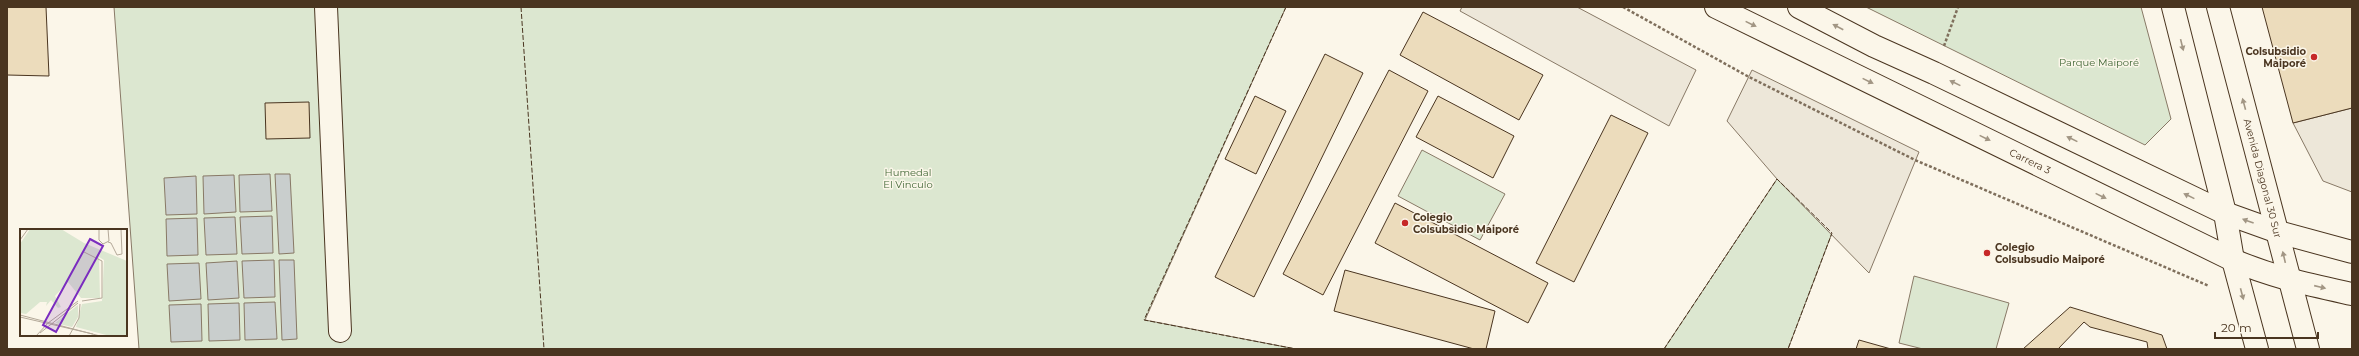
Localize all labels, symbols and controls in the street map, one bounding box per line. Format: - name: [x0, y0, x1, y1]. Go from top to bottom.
- one-way arrow: [1745, 21, 1757, 27]
- one-way arrow: [1832, 24, 1844, 30]
- one-way arrow: [2180, 39, 2186, 51]
- place label: Colsubsidio Maiporé: [2246, 45, 2306, 70]
- marker: Colsubsidio Maiporé: [2309, 52, 2319, 62]
- park label: Parque Maiporé: [2059, 56, 2139, 69]
- one-way arrow: [1862, 78, 1873, 84]
- one-way arrow: [1949, 80, 1961, 86]
- one-way arrow: [2241, 98, 2247, 110]
- street label: Avenida Diagonal 30 Sur: [2241, 117, 2285, 239]
- one-way arrow: [1979, 135, 1990, 142]
- one-way arrow: [2067, 136, 2078, 142]
- street label: Carrera 3: [2007, 145, 2054, 177]
- park label: Humedal El Vinculo: [883, 166, 933, 191]
- one-way arrow: [2096, 193, 2107, 199]
- one-way arrow: [2184, 193, 2195, 199]
- place label: Colegio Colsubsidio Maiporé: [1413, 211, 1519, 236]
- marker: Colegio Colsubsidio Maiporé: [1400, 218, 1410, 228]
- one-way arrow: [2241, 218, 2253, 224]
- inset map: [20, 229, 127, 336]
- place label: Colegio Colsubsudio Maiporé: [1995, 241, 2105, 266]
- marker: Colegio Colsubsudio Maiporé: [1982, 248, 1992, 258]
- one-way arrow: [2280, 251, 2286, 263]
- one-way arrow: [2314, 285, 2327, 291]
- one-way arrow: [2239, 288, 2245, 300]
- scale bar: [2215, 314, 2318, 340]
- text: 20 m: [2221, 320, 2252, 335]

